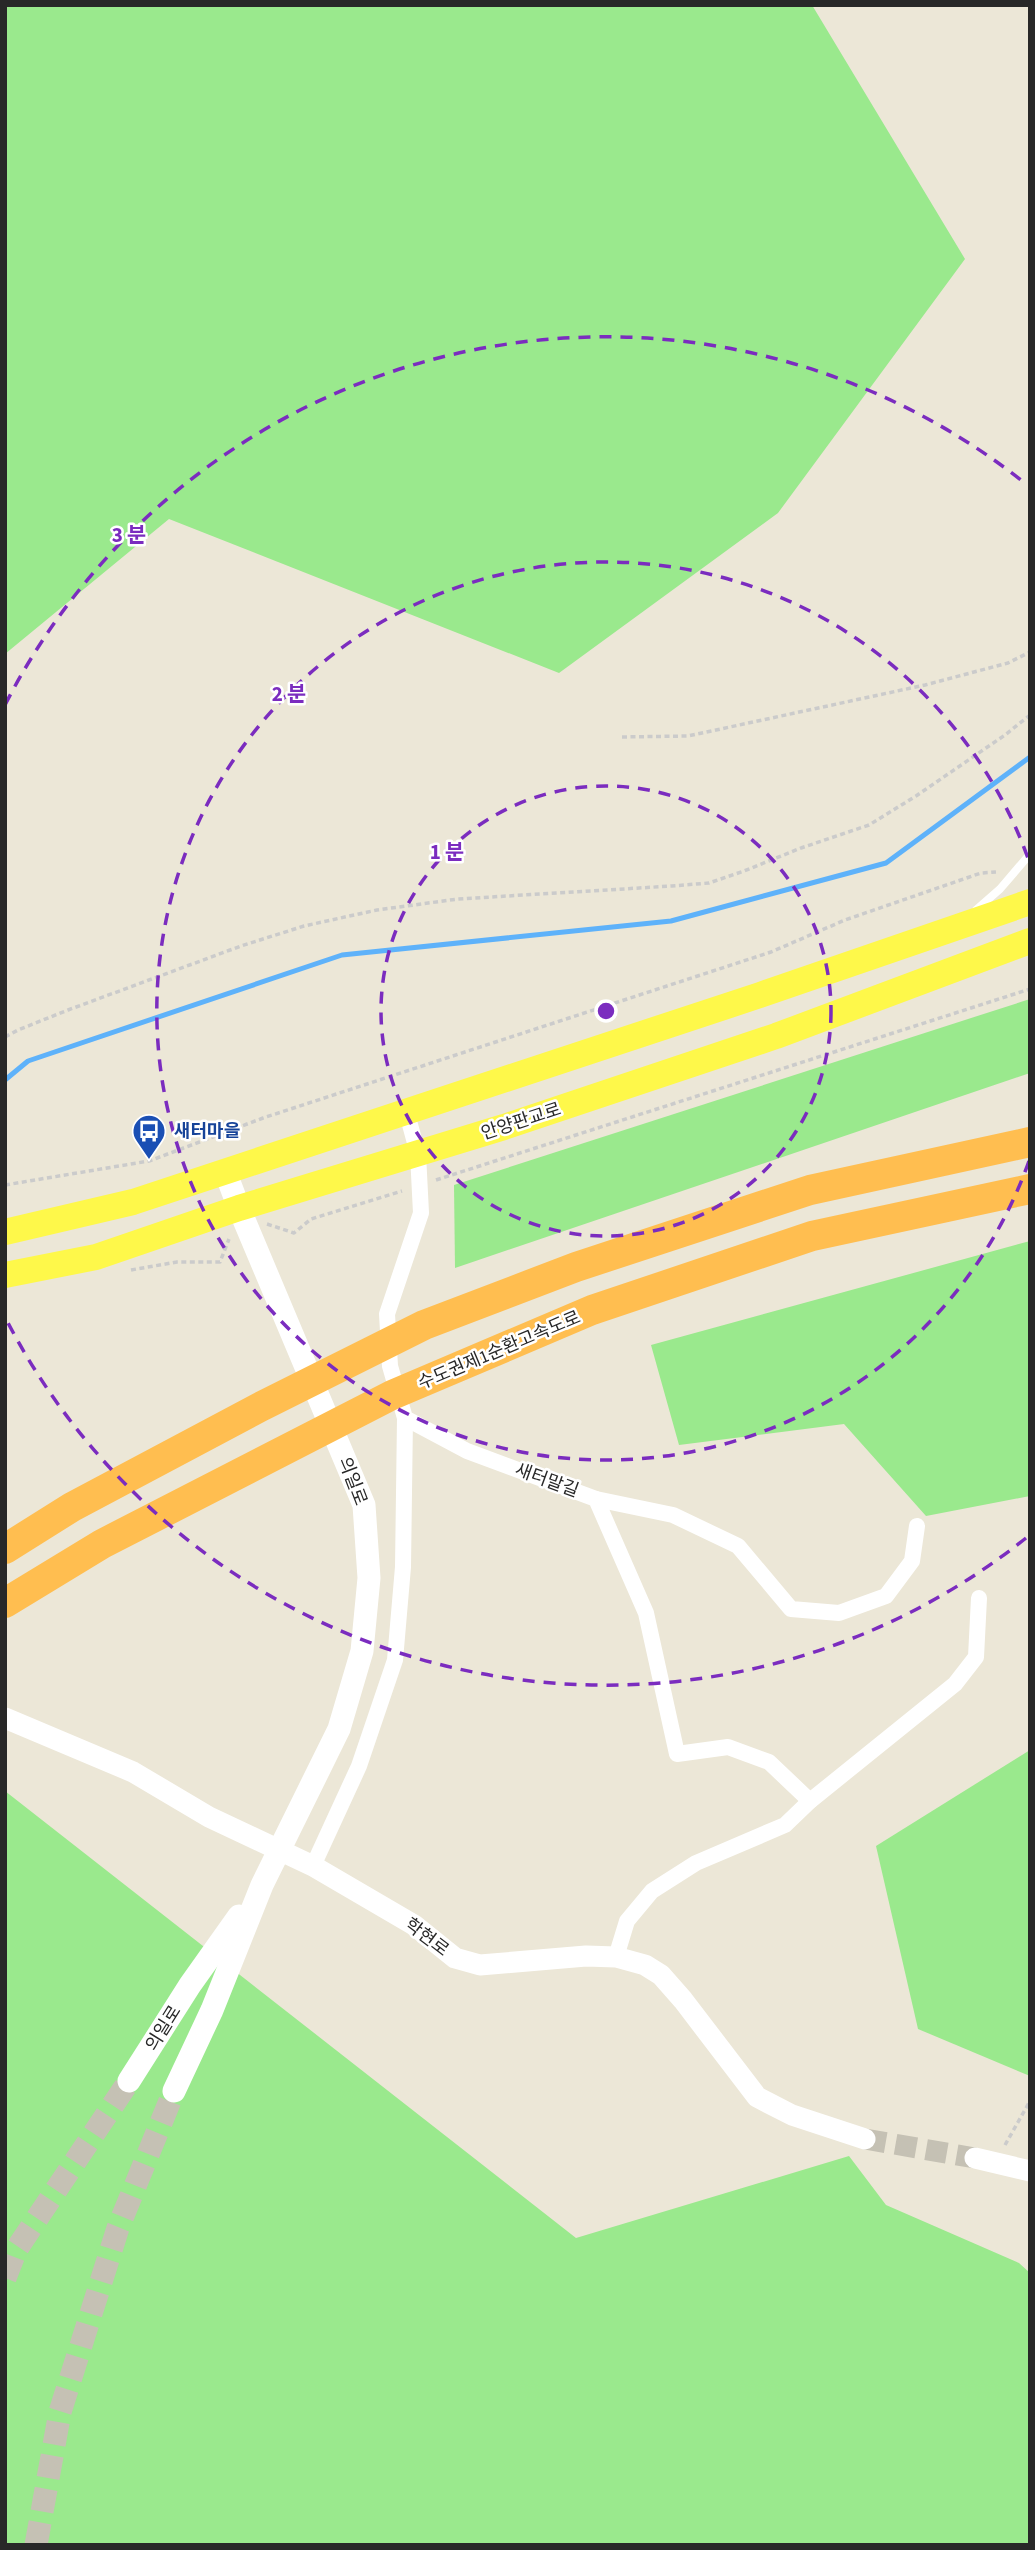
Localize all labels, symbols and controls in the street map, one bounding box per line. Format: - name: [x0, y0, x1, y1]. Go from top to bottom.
- text: 3 분: [112, 520, 146, 550]
- text: 2 분: [272, 679, 306, 709]
- text: 1 분: [430, 837, 464, 867]
- centre of rings: [594, 999, 618, 1023]
- street label: 안양판교로: [478, 1097, 564, 1146]
- bus stop icon: 새터마을: [130, 1112, 168, 1161]
- place label: 새터마을: [174, 1119, 240, 1144]
- street label: 수도권제1순환고속도로: [414, 1305, 584, 1396]
- street label: 의일로: [332, 1454, 373, 1509]
- street label: 새터말길: [511, 1457, 582, 1504]
- street label: 학현로: [399, 1912, 454, 1962]
- street label: 의일로: [140, 2001, 187, 2056]

